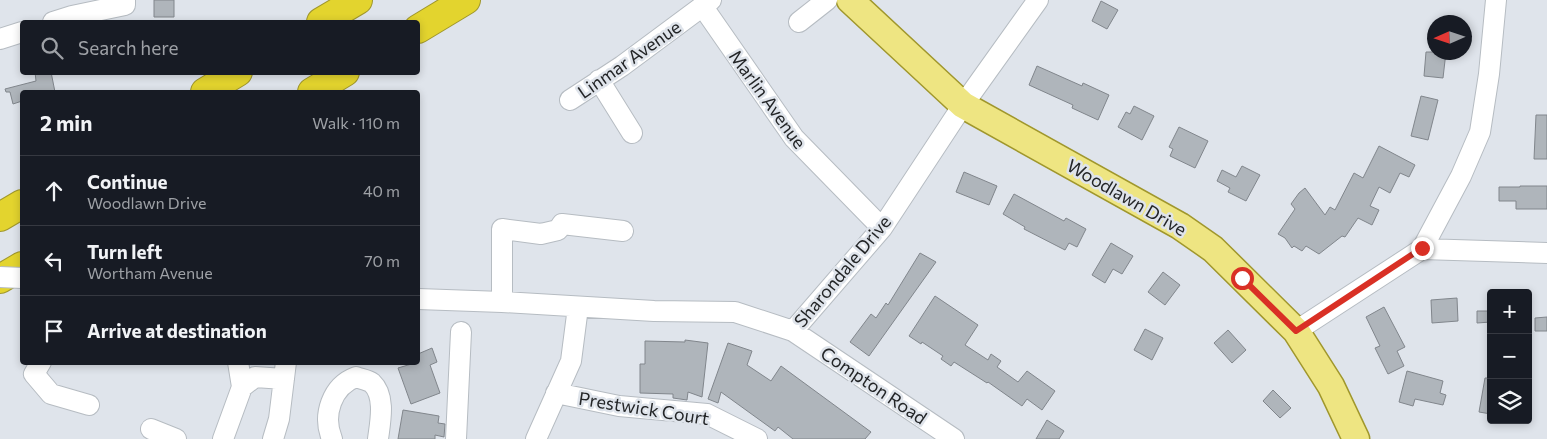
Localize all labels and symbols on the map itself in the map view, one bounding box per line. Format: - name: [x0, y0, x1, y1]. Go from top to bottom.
- street label: Linmar Avenue: [573, 15, 685, 103]
- north arrow: [1427, 15, 1472, 60]
- street label: Marlin Avenue: [725, 45, 811, 153]
- street label: Woodlawn Drive: [1063, 154, 1191, 240]
- street label: Sharondale Drive: [789, 211, 895, 331]
- route end: [1411, 237, 1434, 260]
- route start: [1231, 267, 1254, 290]
- street label: Compton Road: [817, 341, 931, 429]
- street label: Prestwick Court: [577, 387, 711, 429]

